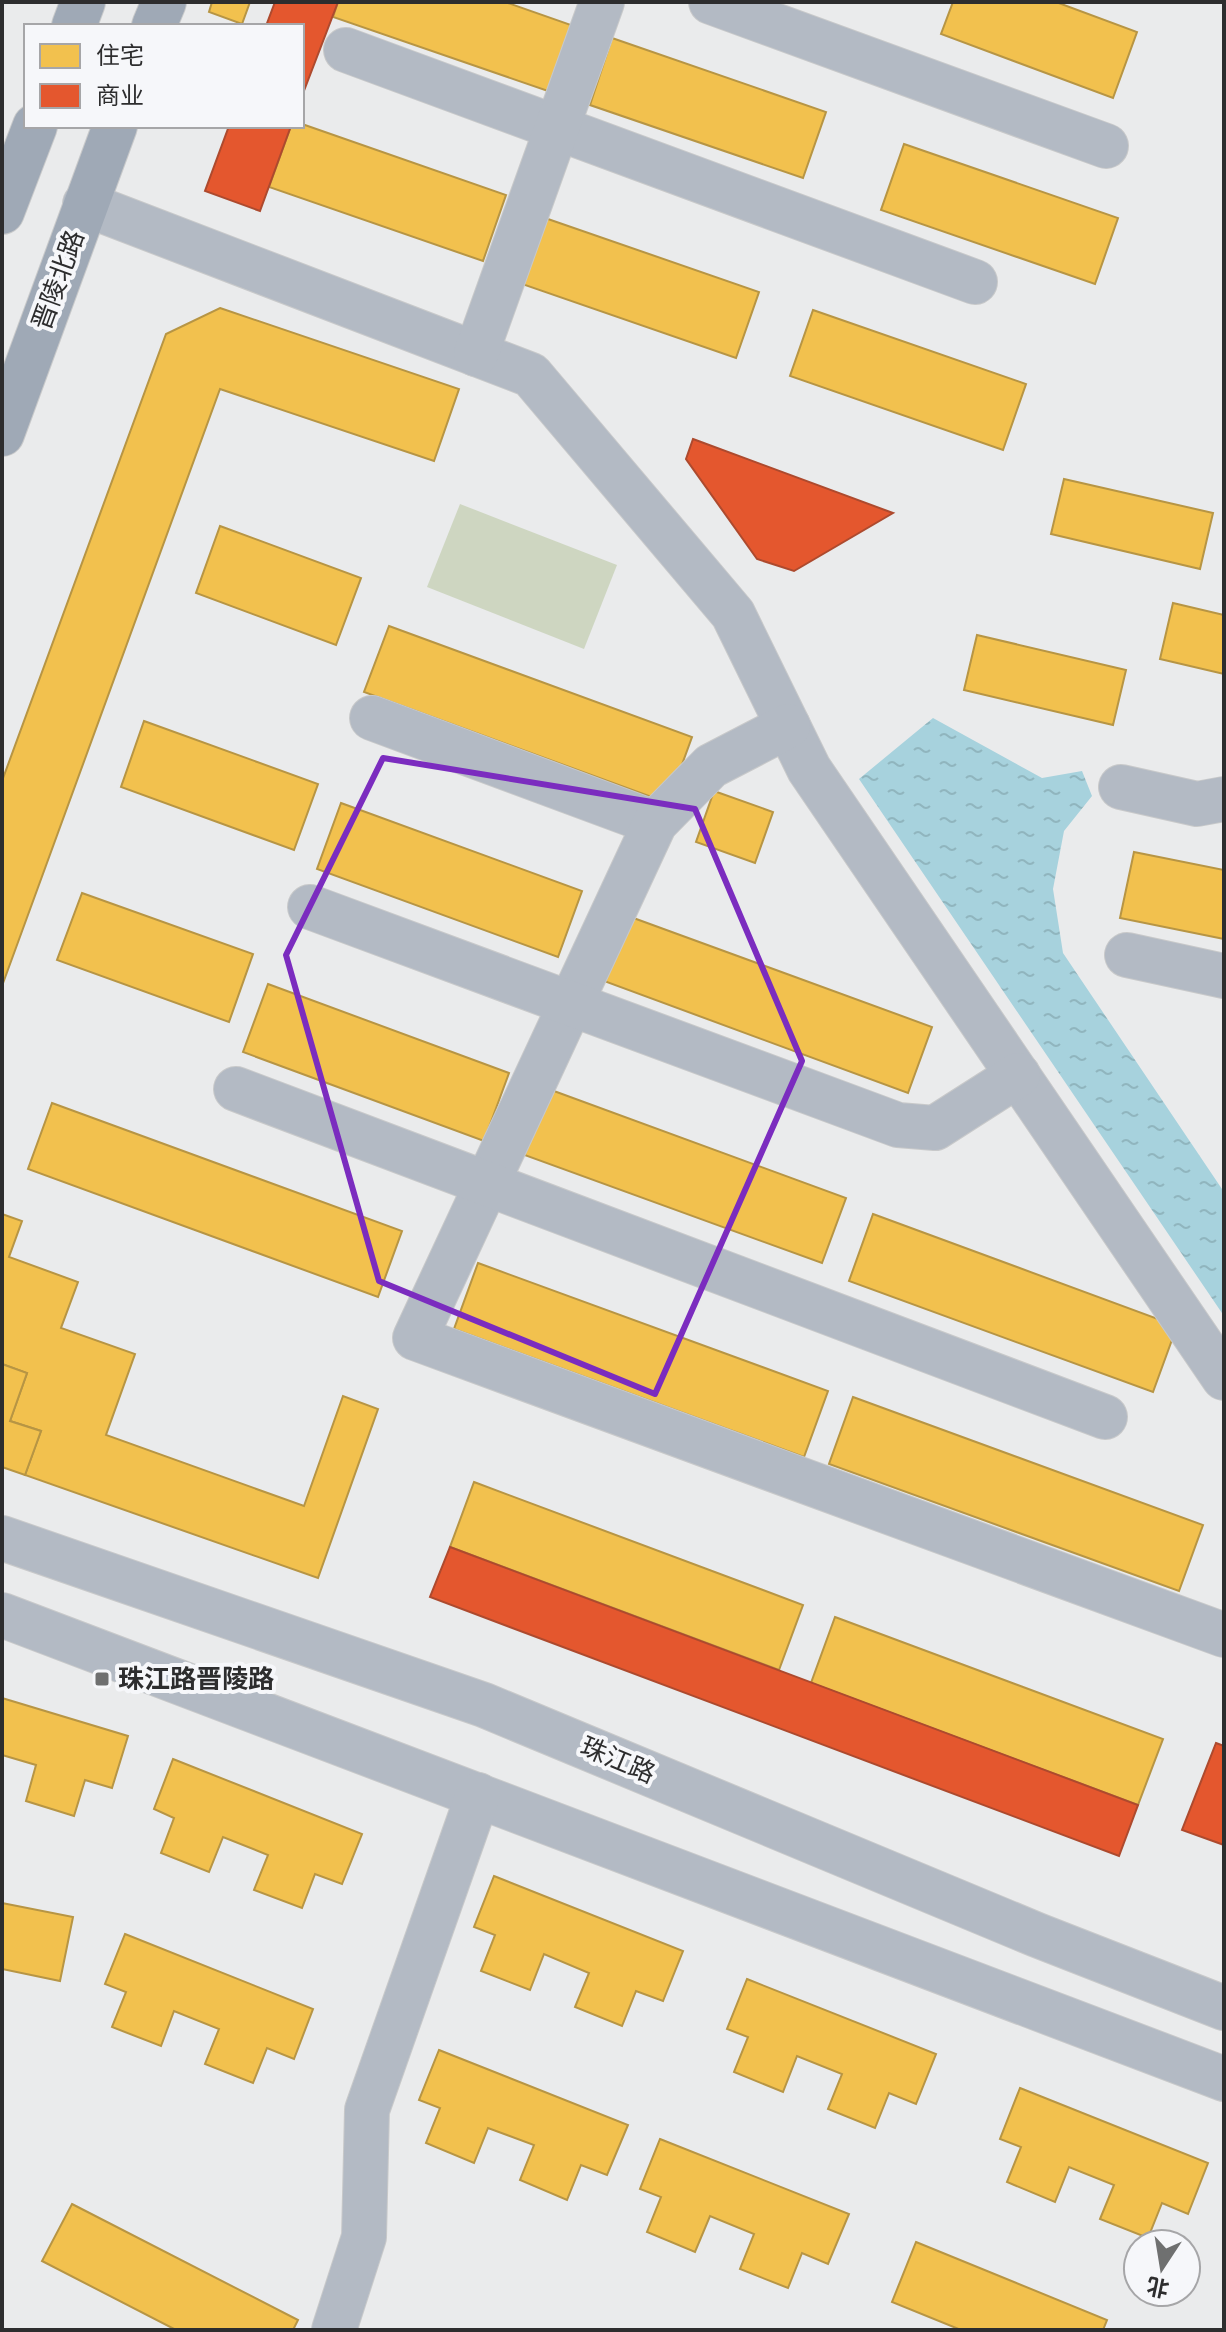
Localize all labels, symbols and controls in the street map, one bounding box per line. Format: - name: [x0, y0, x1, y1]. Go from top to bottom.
- legend: [24, 24, 304, 128]
- text: 住宅: [96, 42, 144, 69]
- text: 商业: [96, 82, 144, 109]
- street label: 晋陵北路: [27, 226, 90, 334]
- place label: 珠江路晋陵路: [118, 1665, 274, 1694]
- marker: 珠江路晋陵路: [93, 1670, 111, 1688]
- street label: 珠江路: [576, 1732, 659, 1789]
- north arrow: [1122, 2228, 1202, 2308]
- text: 北: [1145, 2273, 1171, 2302]

